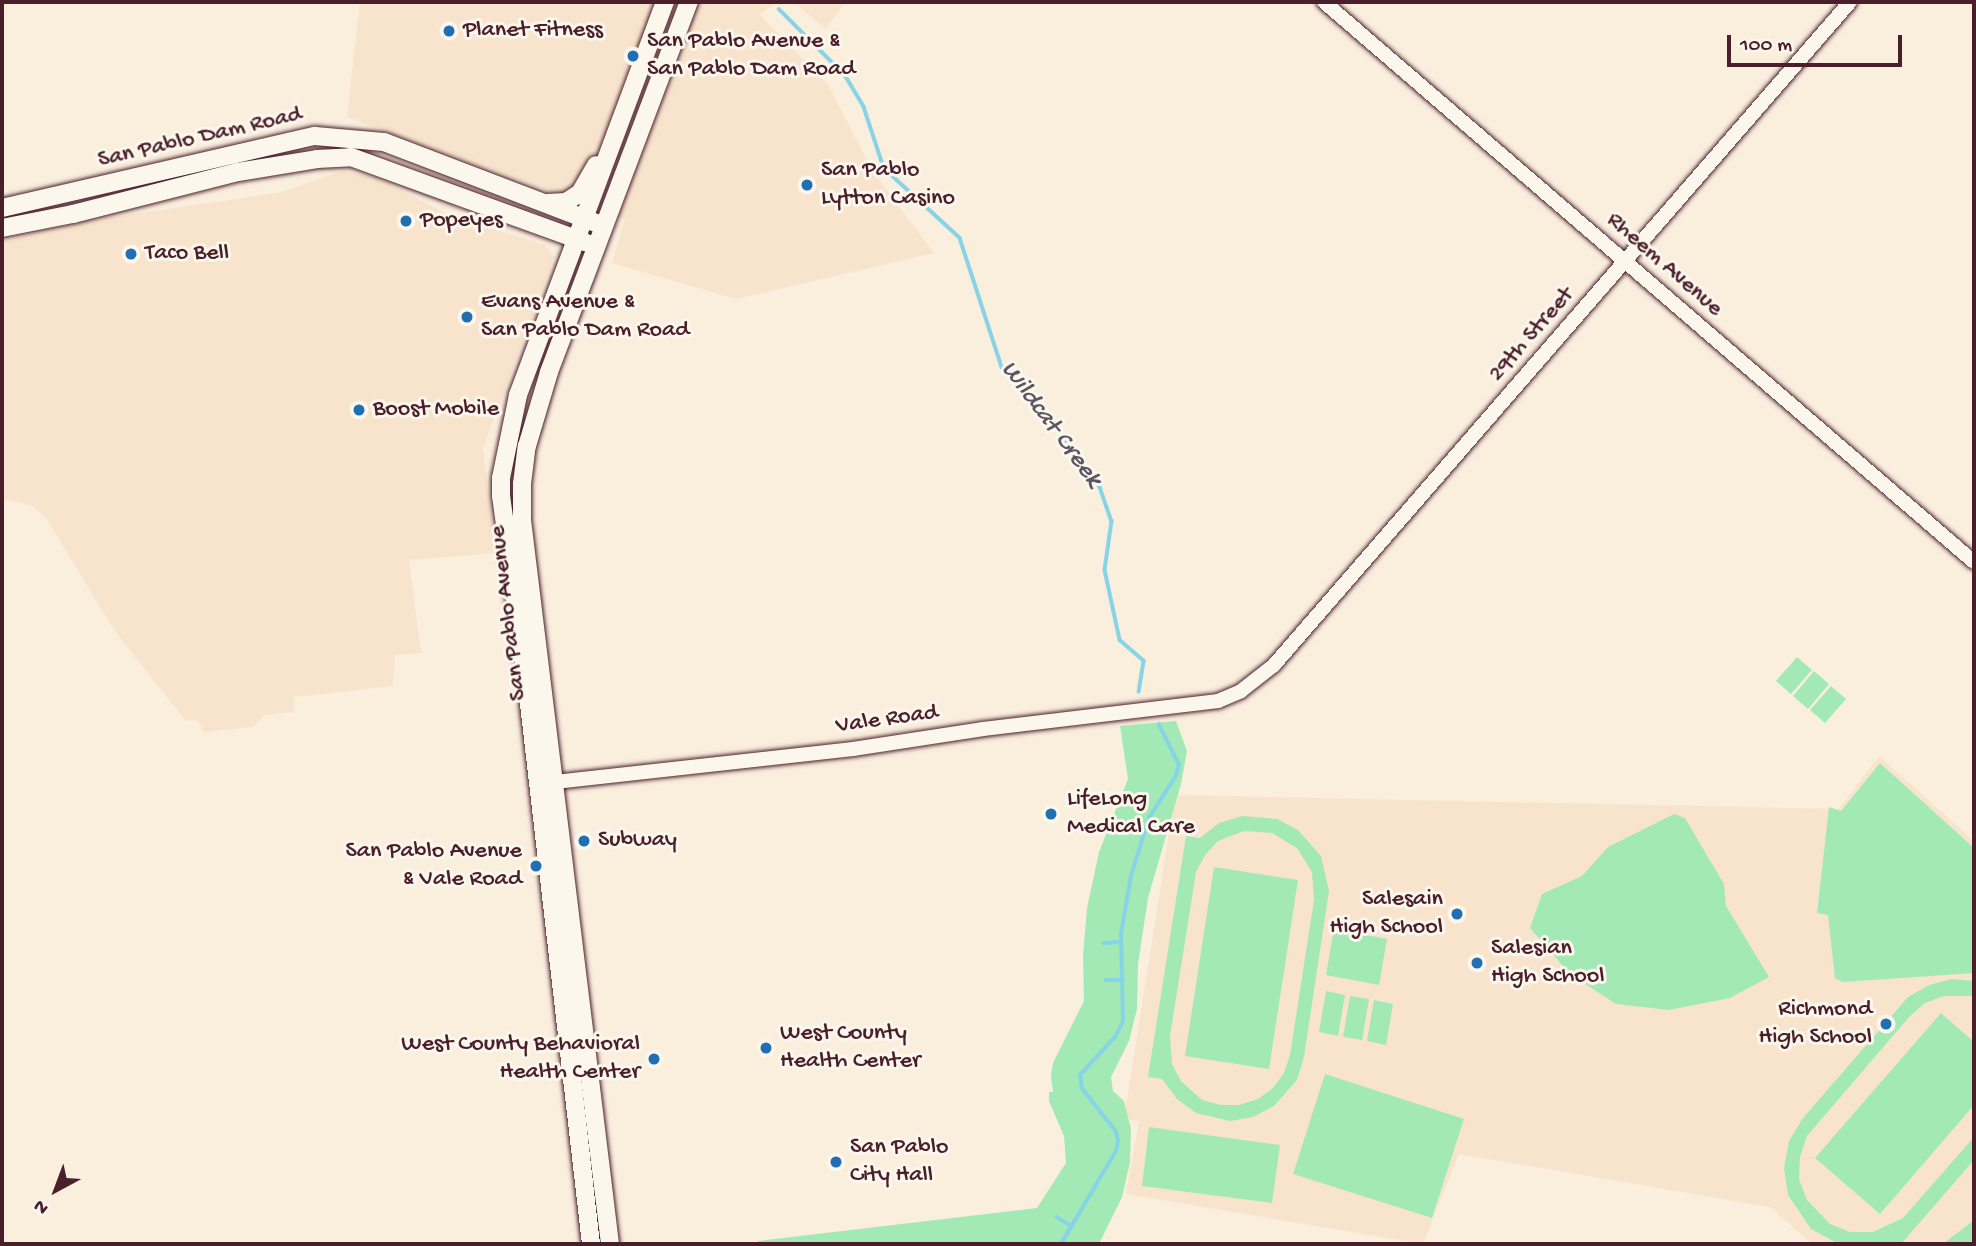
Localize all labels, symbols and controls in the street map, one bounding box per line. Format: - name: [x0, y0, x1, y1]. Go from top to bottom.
- place label: Planet Fitness: [463, 17, 603, 45]
- scale bar: [1731, 21, 1906, 65]
- marker: Planet Fitness: [441, 23, 457, 39]
- place label: San Pablo Avenue & San Pablo Dam Road: [647, 28, 855, 84]
- text: 100 m: [1740, 34, 1792, 59]
- marker: San Pablo Avenue & San Pablo Dam Road: [625, 48, 641, 64]
- street label: San Pablo Dam Road: [95, 101, 305, 175]
- place label: San Pablo Lytton Casino: [821, 157, 955, 213]
- marker: San Pablo Lytton Casino: [799, 177, 815, 193]
- place label: Popeyes: [420, 207, 503, 235]
- street label: Rheem Avenue: [1600, 207, 1728, 323]
- marker: Popeyes: [398, 213, 414, 229]
- place label: Taco Bell: [145, 240, 229, 268]
- marker: Taco Bell: [123, 246, 139, 262]
- street label: 29th Street: [1483, 282, 1581, 388]
- place label: Evans Avenue & San Pablo Dam Road: [481, 289, 689, 345]
- marker: Evans Avenue & San Pablo Dam Road: [459, 309, 475, 325]
- water label: Wildcat Creek: [992, 356, 1108, 494]
- place label: Boost Mobile: [373, 396, 499, 424]
- marker: Boost Mobile: [351, 402, 367, 418]
- street label: San Pablo Avenue: [484, 524, 534, 702]
- street label: Vale Road: [834, 699, 940, 741]
- place label: LifeLong Medical Care: [1067, 786, 1195, 842]
- marker: LifeLong Medical Care: [1041, 804, 1061, 824]
- place label: Subway: [598, 827, 677, 855]
- marker: Subway: [576, 833, 592, 849]
- place label: San Pablo Avenue & Vale Road: [346, 838, 522, 894]
- marker: San Pablo Avenue & Vale Road: [528, 858, 544, 874]
- place label: Salesain High School: [1329, 886, 1443, 942]
- marker: Salesain High School: [1449, 906, 1465, 922]
- place label: Salesian High School: [1491, 935, 1605, 991]
- marker: Salesian High School: [1469, 955, 1485, 971]
- place label: Richmond High School: [1758, 996, 1872, 1052]
- marker: Richmond High School: [1878, 1016, 1894, 1032]
- place label: West County Health Center: [780, 1020, 921, 1076]
- place label: West County Behavioral Health Center: [401, 1031, 640, 1087]
- marker: West County Health Center: [758, 1040, 774, 1056]
- marker: West County Behavioral Health Center: [646, 1051, 662, 1067]
- place label: San Pablo City Hall: [850, 1134, 949, 1190]
- marker: San Pablo City Hall: [828, 1154, 844, 1170]
- north arrow: [21, 1155, 91, 1225]
- text: N: [30, 1193, 54, 1219]

